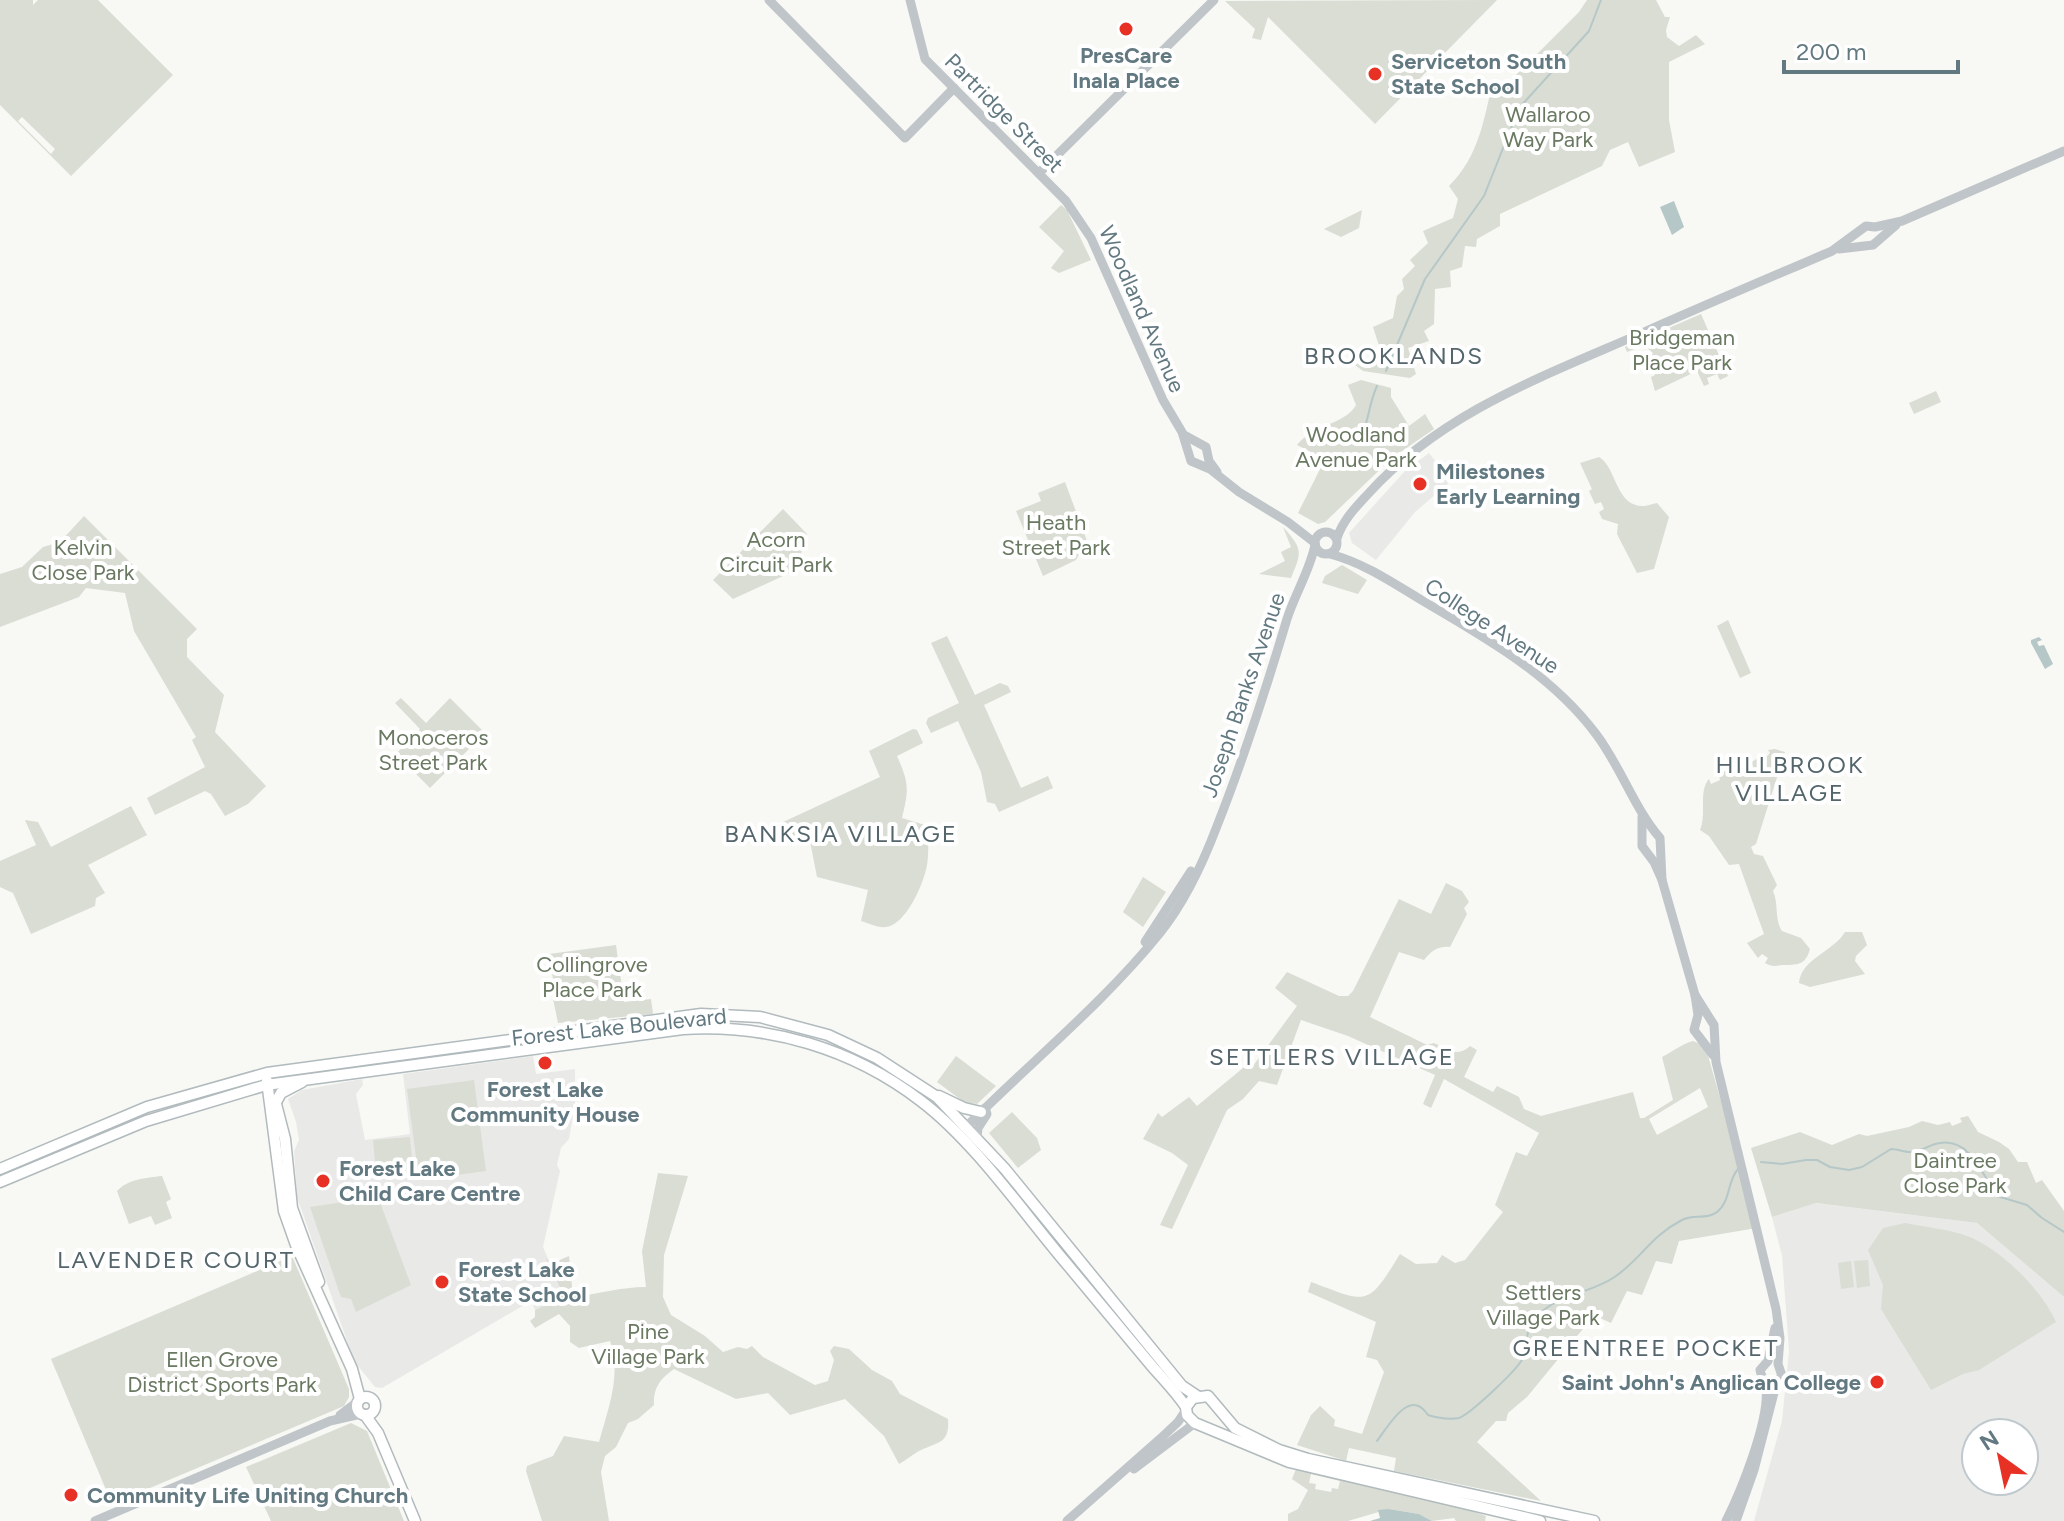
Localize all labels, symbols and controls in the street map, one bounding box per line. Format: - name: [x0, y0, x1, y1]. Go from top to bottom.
- marker: PresCare Inala Place: [1117, 20, 1135, 38]
- scale bar: [1784, 24, 1958, 74]
- text: 200 m: [1796, 37, 1867, 66]
- place label: PresCare Inala Place: [1072, 42, 1180, 94]
- street label: Partridge Street: [939, 48, 1069, 178]
- place label: Serviceton South State School: [1391, 48, 1566, 100]
- marker: Serviceton South State School: [1366, 65, 1384, 83]
- park label: Wallaroo Way Park: [1503, 101, 1593, 153]
- street label: Woodland Avenue: [1093, 221, 1191, 397]
- park label: Bridgeman Place Park: [1629, 324, 1735, 376]
- district label: BROOKLANDS: [1304, 341, 1484, 370]
- park label: Woodland Avenue Park: [1295, 421, 1417, 473]
- place label: Milestones Early Learning: [1436, 458, 1580, 510]
- marker: Milestones Early Learning: [1411, 475, 1429, 493]
- park label: Heath Street Park: [1002, 509, 1111, 561]
- park label: Acorn Circuit Park: [719, 526, 833, 578]
- park label: Kelvin Close Park: [31, 534, 135, 586]
- street label: College Avenue: [1420, 572, 1564, 680]
- street label: Joseph Banks Avenue: [1195, 589, 1291, 801]
- park label: Monoceros Street Park: [378, 724, 488, 776]
- district label: HILLBROOK VILLAGE: [1715, 750, 1865, 807]
- district label: BANKSIA VILLAGE: [724, 819, 958, 848]
- park label: Collingrove Place Park: [536, 951, 648, 1003]
- street label: Forest Lake Boulevard: [510, 1002, 728, 1052]
- district label: SETTLERS VILLAGE: [1209, 1042, 1455, 1071]
- marker: Forest Lake Community House: [536, 1054, 554, 1072]
- place label: Forest Lake Community House: [451, 1076, 639, 1128]
- park label: Daintree Close Park: [1903, 1147, 2007, 1199]
- place label: Forest Lake Child Care Centre: [339, 1155, 520, 1207]
- marker: Forest Lake Child Care Centre: [314, 1172, 332, 1190]
- district label: LAVENDER COURT: [57, 1245, 295, 1274]
- place label: Forest Lake State School: [458, 1256, 587, 1308]
- marker: Forest Lake State School: [433, 1273, 451, 1291]
- park label: Settlers Village Park: [1486, 1279, 1600, 1331]
- park label: Pine Village Park: [591, 1318, 705, 1370]
- district label: GREENTREE POCKET: [1513, 1333, 1779, 1362]
- park label: Ellen Grove District Sports Park: [127, 1346, 317, 1398]
- place label: Saint John's Anglican College: [1562, 1369, 1861, 1396]
- marker: Saint John's Anglican College: [1868, 1373, 1886, 1391]
- north arrow: [1960, 1417, 2040, 1497]
- text: N: [1975, 1425, 2004, 1457]
- place label: Community Life Uniting Church: [87, 1482, 408, 1509]
- marker: Community Life Uniting Church: [62, 1486, 80, 1504]

